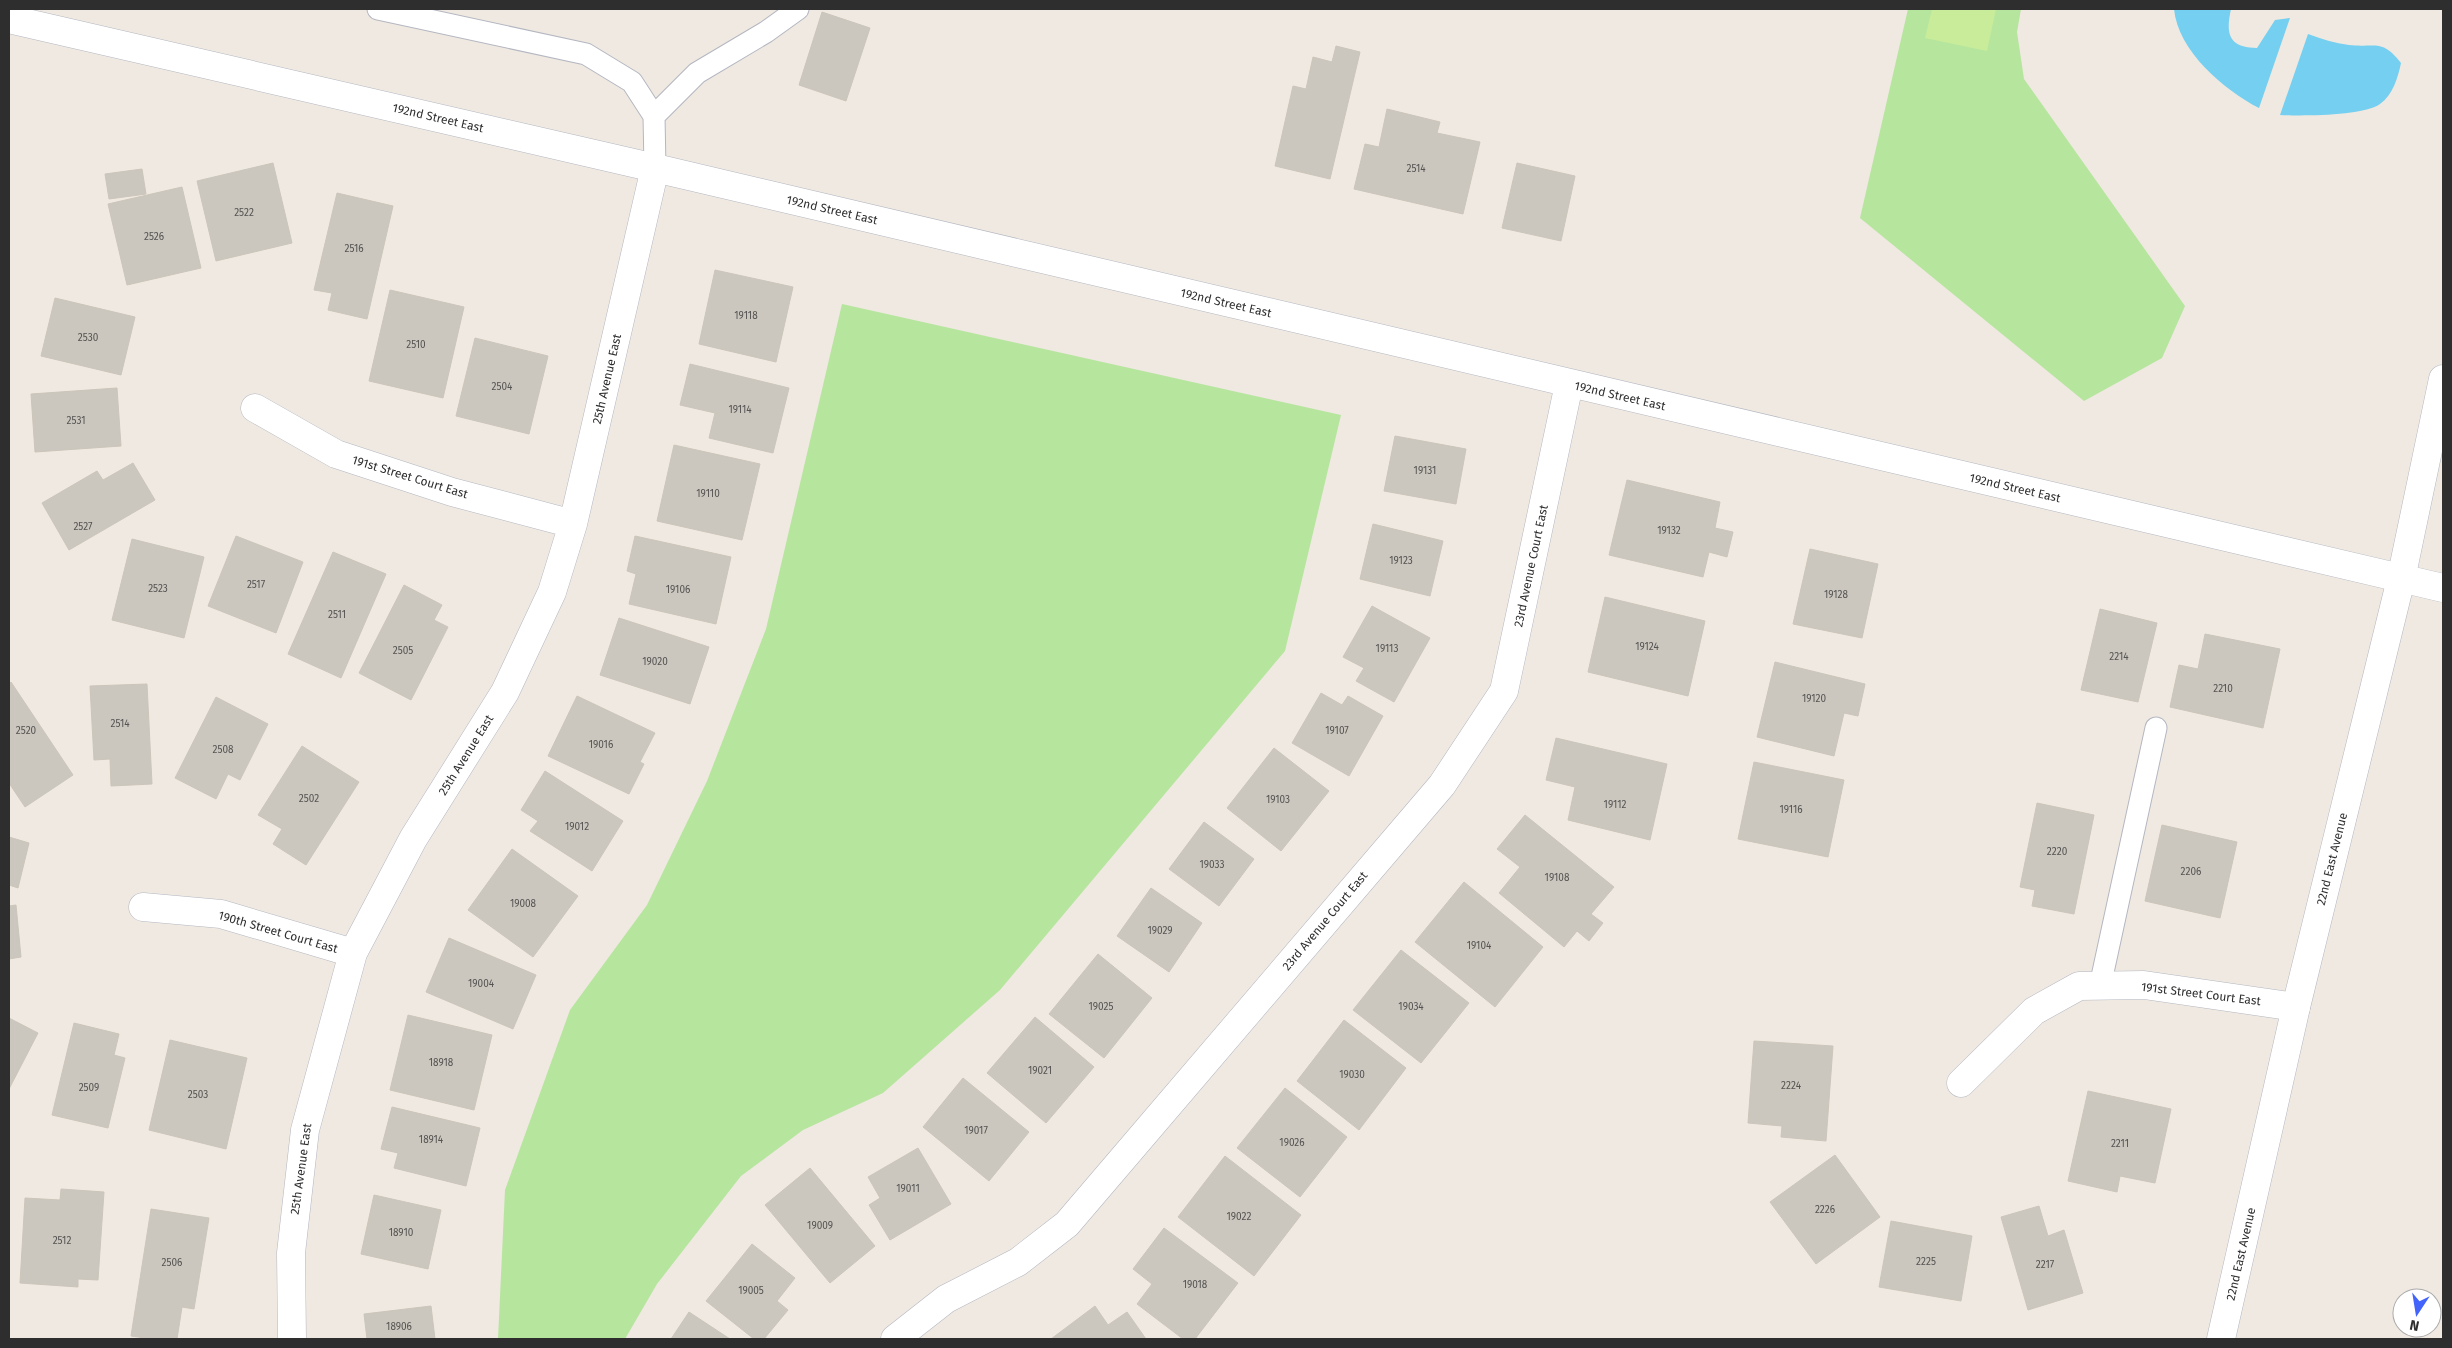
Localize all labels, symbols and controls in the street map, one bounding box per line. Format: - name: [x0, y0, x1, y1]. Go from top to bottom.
- street label: 192nd Street East: [391, 101, 485, 135]
- house number: 2514: [1406, 163, 1426, 175]
- street label: 192nd Street East: [785, 193, 879, 227]
- house number: 2522: [234, 207, 254, 219]
- house number: 2526: [144, 231, 164, 243]
- house number: 2516: [344, 243, 364, 255]
- street label: 192nd Street East: [1179, 286, 1273, 320]
- house number: 19118: [734, 310, 758, 322]
- house number: 2530: [78, 332, 99, 344]
- street label: 25th Avenue East: [590, 332, 624, 425]
- house number: 2510: [406, 339, 426, 351]
- street label: 192nd Street East: [1573, 379, 1667, 413]
- house number: 2504: [492, 381, 513, 393]
- house number: 19114: [728, 404, 752, 416]
- house number: 2531: [67, 415, 85, 427]
- street label: 191st Street Court East: [350, 453, 470, 502]
- house number: 19131: [1414, 465, 1436, 477]
- street label: 192nd Street East: [1968, 471, 2062, 505]
- house number: 19110: [696, 488, 720, 500]
- street label: 23rd Avenue Court East: [1511, 503, 1551, 628]
- house number: 2527: [73, 521, 93, 533]
- house number: 19132: [1657, 525, 1681, 537]
- house number: 19123: [1389, 555, 1413, 567]
- house number: 2517: [247, 579, 266, 591]
- house number: 2523: [148, 583, 168, 595]
- house number: 19106: [666, 584, 690, 596]
- house number: 19128: [1824, 589, 1849, 601]
- house number: 2511: [328, 609, 346, 621]
- house number: 19124: [1635, 641, 1660, 653]
- house number: 19113: [1376, 643, 1398, 655]
- house number: 2505: [393, 645, 413, 657]
- house number: 2214: [2109, 651, 2129, 663]
- house number: 19020: [642, 656, 668, 668]
- house number: 2210: [2213, 683, 2233, 695]
- house number: 19120: [1802, 693, 1827, 705]
- street label: 25th Avenue East: [436, 712, 497, 798]
- house number: 2514: [110, 718, 130, 730]
- house number: 2520: [16, 725, 37, 737]
- house number: 19107: [1325, 725, 1349, 737]
- house number: 19016: [589, 739, 613, 751]
- house number: 2508: [212, 744, 234, 756]
- house number: 2502: [299, 793, 319, 805]
- house number: 19103: [1266, 794, 1290, 806]
- house number: 19112: [1604, 799, 1626, 811]
- house number: 19116: [1779, 804, 1803, 816]
- street label: 22nd East Avenue: [2314, 811, 2350, 907]
- house number: 19012: [565, 821, 589, 833]
- house number: 2220: [2047, 846, 2068, 858]
- house number: 19033: [1199, 859, 1225, 871]
- house number: 2206: [2181, 866, 2201, 878]
- street label: 23rd Avenue Court East: [1280, 868, 1371, 973]
- house number: 19108: [1545, 872, 1570, 884]
- house number: 19008: [510, 898, 537, 910]
- street label: 190th Street Court East: [217, 908, 340, 956]
- house number: 19029: [1147, 925, 1173, 937]
- house number: 19104: [1467, 940, 1492, 952]
- house number: 19004: [468, 978, 495, 990]
- street label: 191st Street Court East: [2140, 980, 2262, 1008]
- house number: 19025: [1089, 1001, 1114, 1013]
- house number: 19034: [1398, 1001, 1424, 1013]
- house number: 18918: [429, 1057, 454, 1069]
- house number: 19021: [1028, 1065, 1052, 1077]
- house number: 19030: [1339, 1069, 1365, 1081]
- house number: 2224: [1781, 1080, 1802, 1092]
- house number: 2509: [79, 1082, 99, 1094]
- house number: 2503: [188, 1089, 208, 1101]
- street label: 25th Avenue East: [288, 1122, 314, 1216]
- house number: 19017: [964, 1125, 988, 1137]
- house number: 18914: [419, 1134, 444, 1146]
- house number: 19026: [1279, 1137, 1305, 1149]
- house number: 2211: [2111, 1138, 2129, 1150]
- house number: 19011: [896, 1183, 920, 1195]
- house number: 2226: [1815, 1204, 1835, 1216]
- street label: 22nd East Avenue: [2224, 1206, 2258, 1302]
- house number: 19022: [1227, 1211, 1252, 1223]
- house number: 19009: [807, 1220, 833, 1232]
- house number: 18910: [389, 1227, 414, 1239]
- house number: 2512: [53, 1235, 71, 1247]
- house number: 2225: [1916, 1256, 1936, 1268]
- house number: 2506: [162, 1257, 182, 1269]
- house number: 2217: [2036, 1259, 2055, 1271]
- house number: 19018: [1183, 1279, 1208, 1291]
- house number: 19005: [738, 1285, 764, 1297]
- north arrow: [2392, 1288, 2442, 1338]
- text: N: [2408, 1316, 2421, 1335]
- house number: 18906: [386, 1321, 412, 1333]

